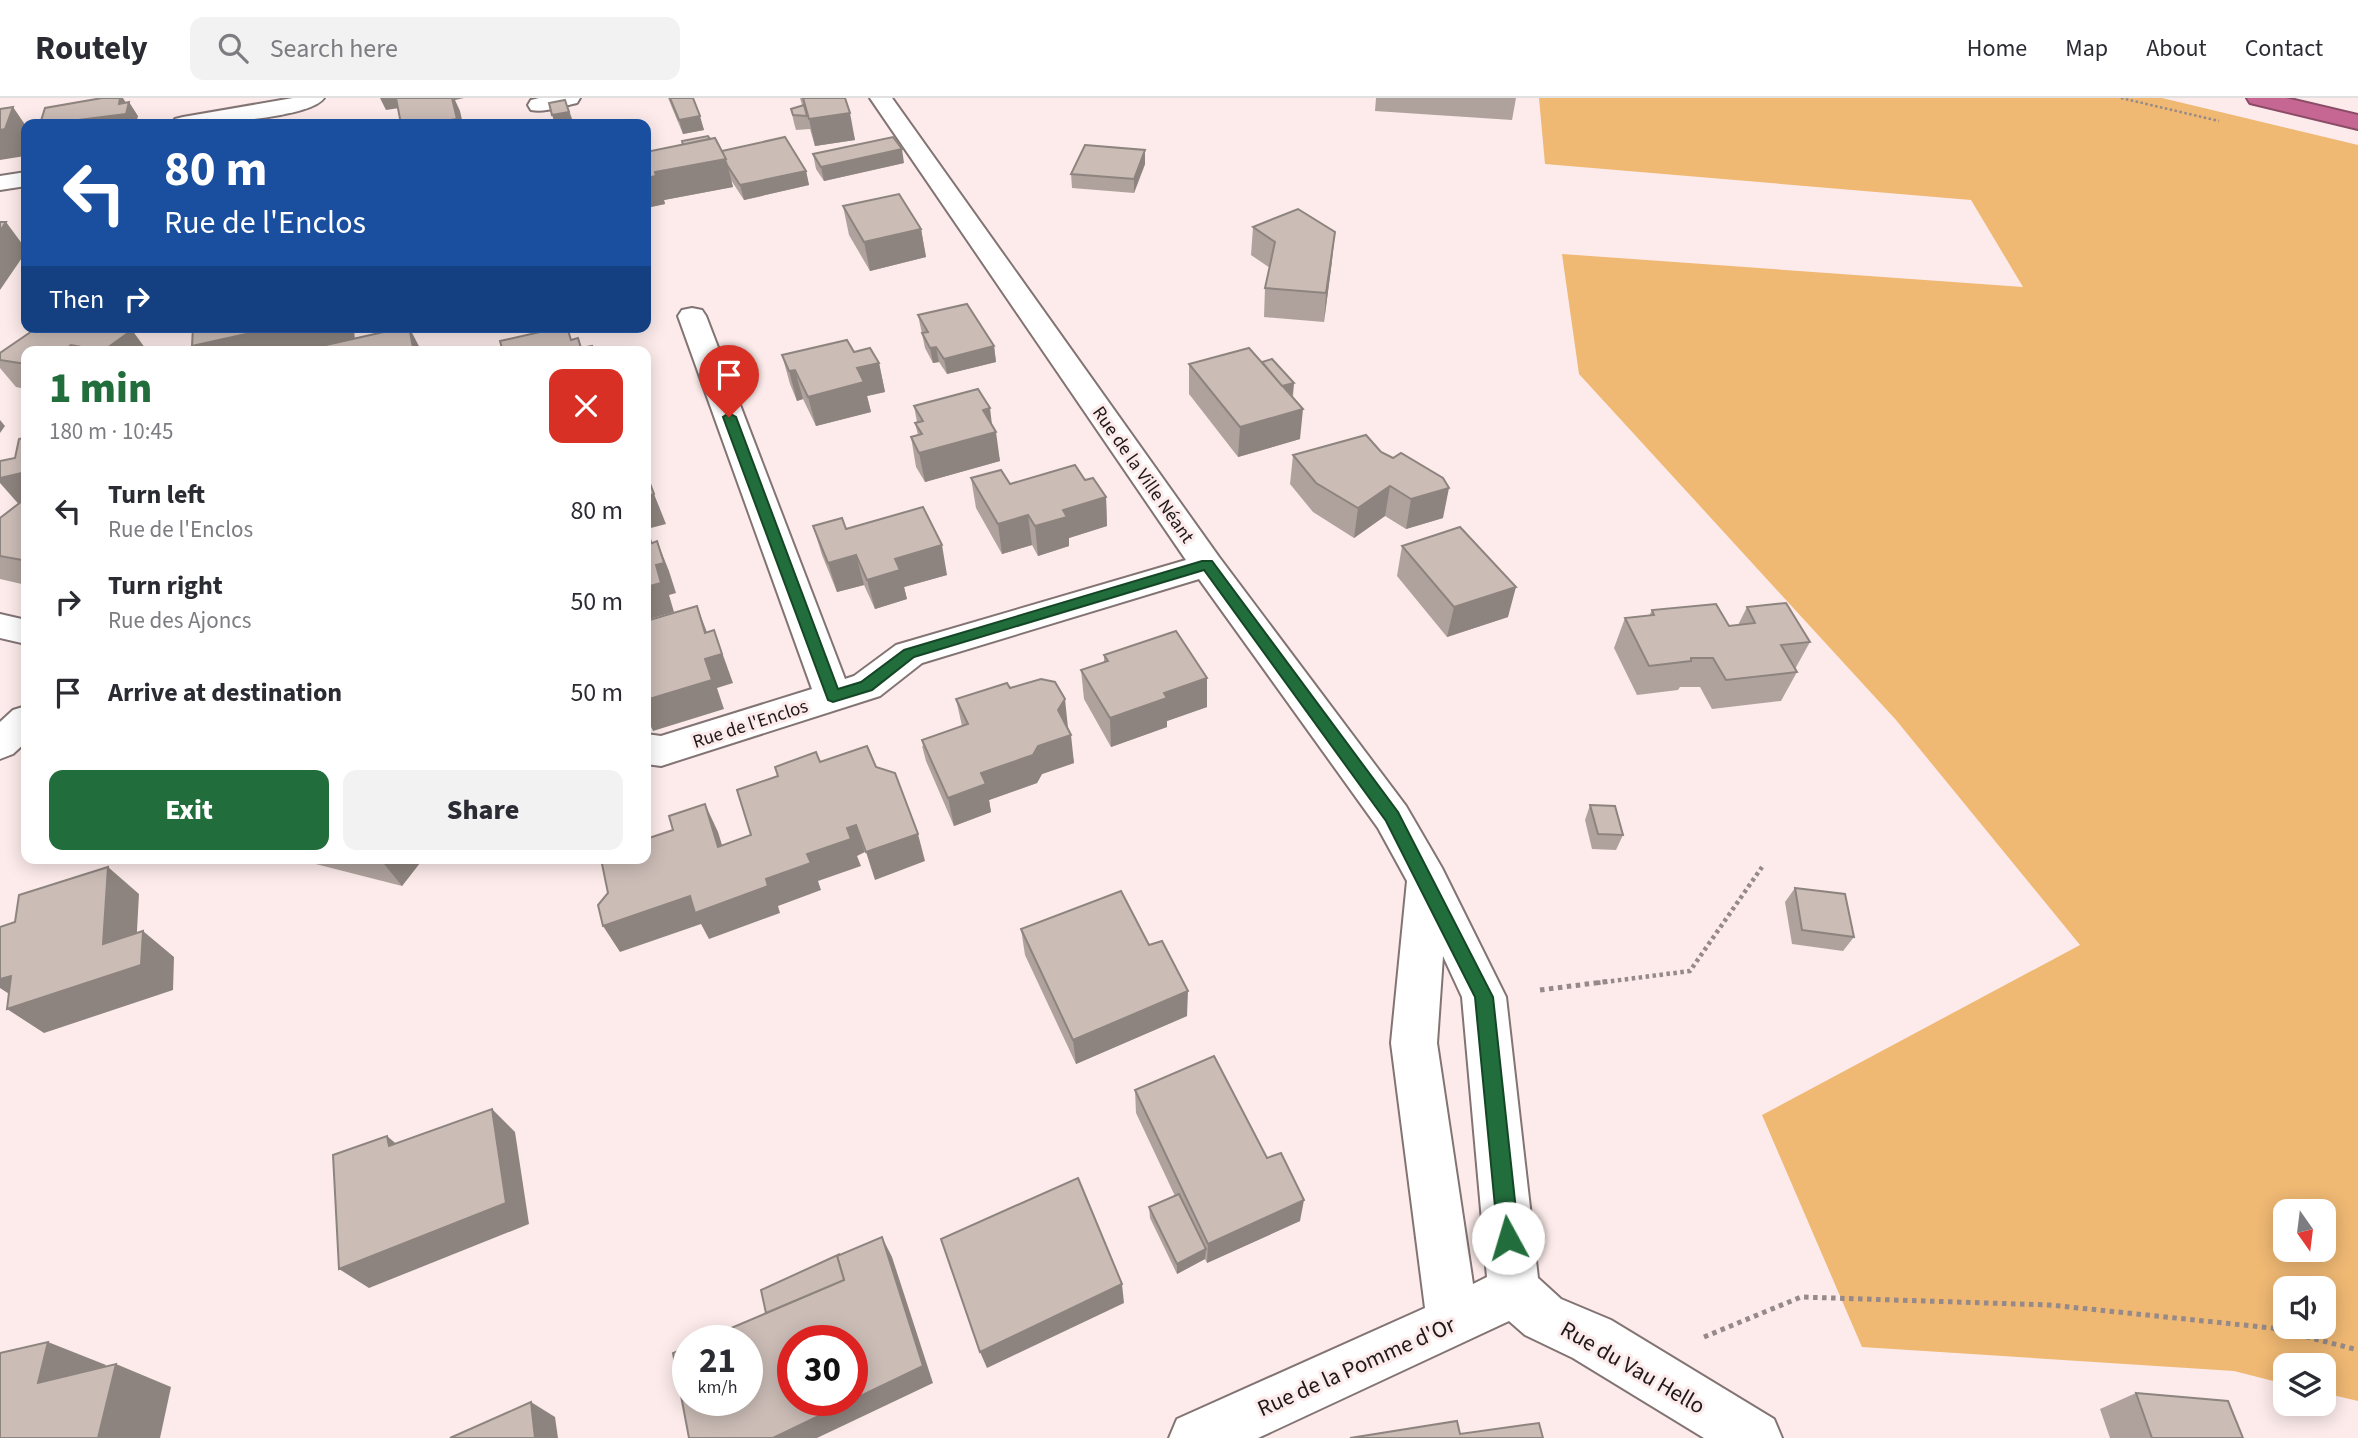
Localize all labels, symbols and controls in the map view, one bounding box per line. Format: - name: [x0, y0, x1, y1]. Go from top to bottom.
- search box: [190, 17, 680, 80]
- text: Routely: [35, 25, 148, 72]
- icon: search: [214, 29, 252, 67]
- text: Search here: [270, 30, 398, 67]
- text: Home: [1967, 31, 2027, 66]
- text: Map: [2065, 31, 2108, 66]
- text: About: [2146, 31, 2207, 66]
- text: Contact: [2245, 31, 2323, 66]
- text: 80 m: [164, 135, 268, 205]
- icon: left: [49, 147, 140, 238]
- text: Rue de l'Enclos: [164, 200, 366, 246]
- icon: right: [118, 280, 156, 318]
- text: Then: [49, 281, 104, 318]
- pin: [699, 345, 759, 417]
- icon: arrive: [710, 356, 748, 394]
- text: 1 min: [49, 359, 152, 419]
- button: close: [549, 369, 623, 443]
- street label: Rue de la Ville Néant: [1085, 401, 1200, 549]
- text: 180 m · 10:45: [49, 415, 173, 448]
- text: Turn left: [108, 476, 205, 513]
- icon: left: [49, 492, 87, 530]
- text: 80 m: [570, 492, 623, 529]
- text: Rue de l'Enclos: [108, 513, 253, 546]
- text: Turn right: [108, 567, 223, 604]
- icon: right: [49, 583, 87, 621]
- text: 50 m: [570, 583, 623, 620]
- text: Rue des Ajoncs: [108, 604, 251, 637]
- icon: arrive: [49, 674, 87, 712]
- text: Arrive at destination: [108, 674, 342, 711]
- text: 50 m: [570, 674, 623, 711]
- street label: Rue de l'Enclos: [689, 693, 812, 756]
- button: Exit: [49, 770, 329, 850]
- button: Share: [343, 770, 623, 850]
- north arrow: [2273, 1199, 2336, 1262]
- map controls: [2273, 1199, 2336, 1416]
- position arrow: [1471, 1201, 1545, 1275]
- button: sound: [2273, 1276, 2336, 1339]
- street label: Rue de la Pomme d'Or: [1252, 1308, 1461, 1425]
- street label: Rue du Vau Hello: [1554, 1313, 1711, 1422]
- speed limit sign: 30: [777, 1325, 868, 1416]
- text: 21: [699, 1336, 736, 1386]
- button: layers: [2273, 1353, 2336, 1416]
- text: km/h: [698, 1375, 737, 1400]

